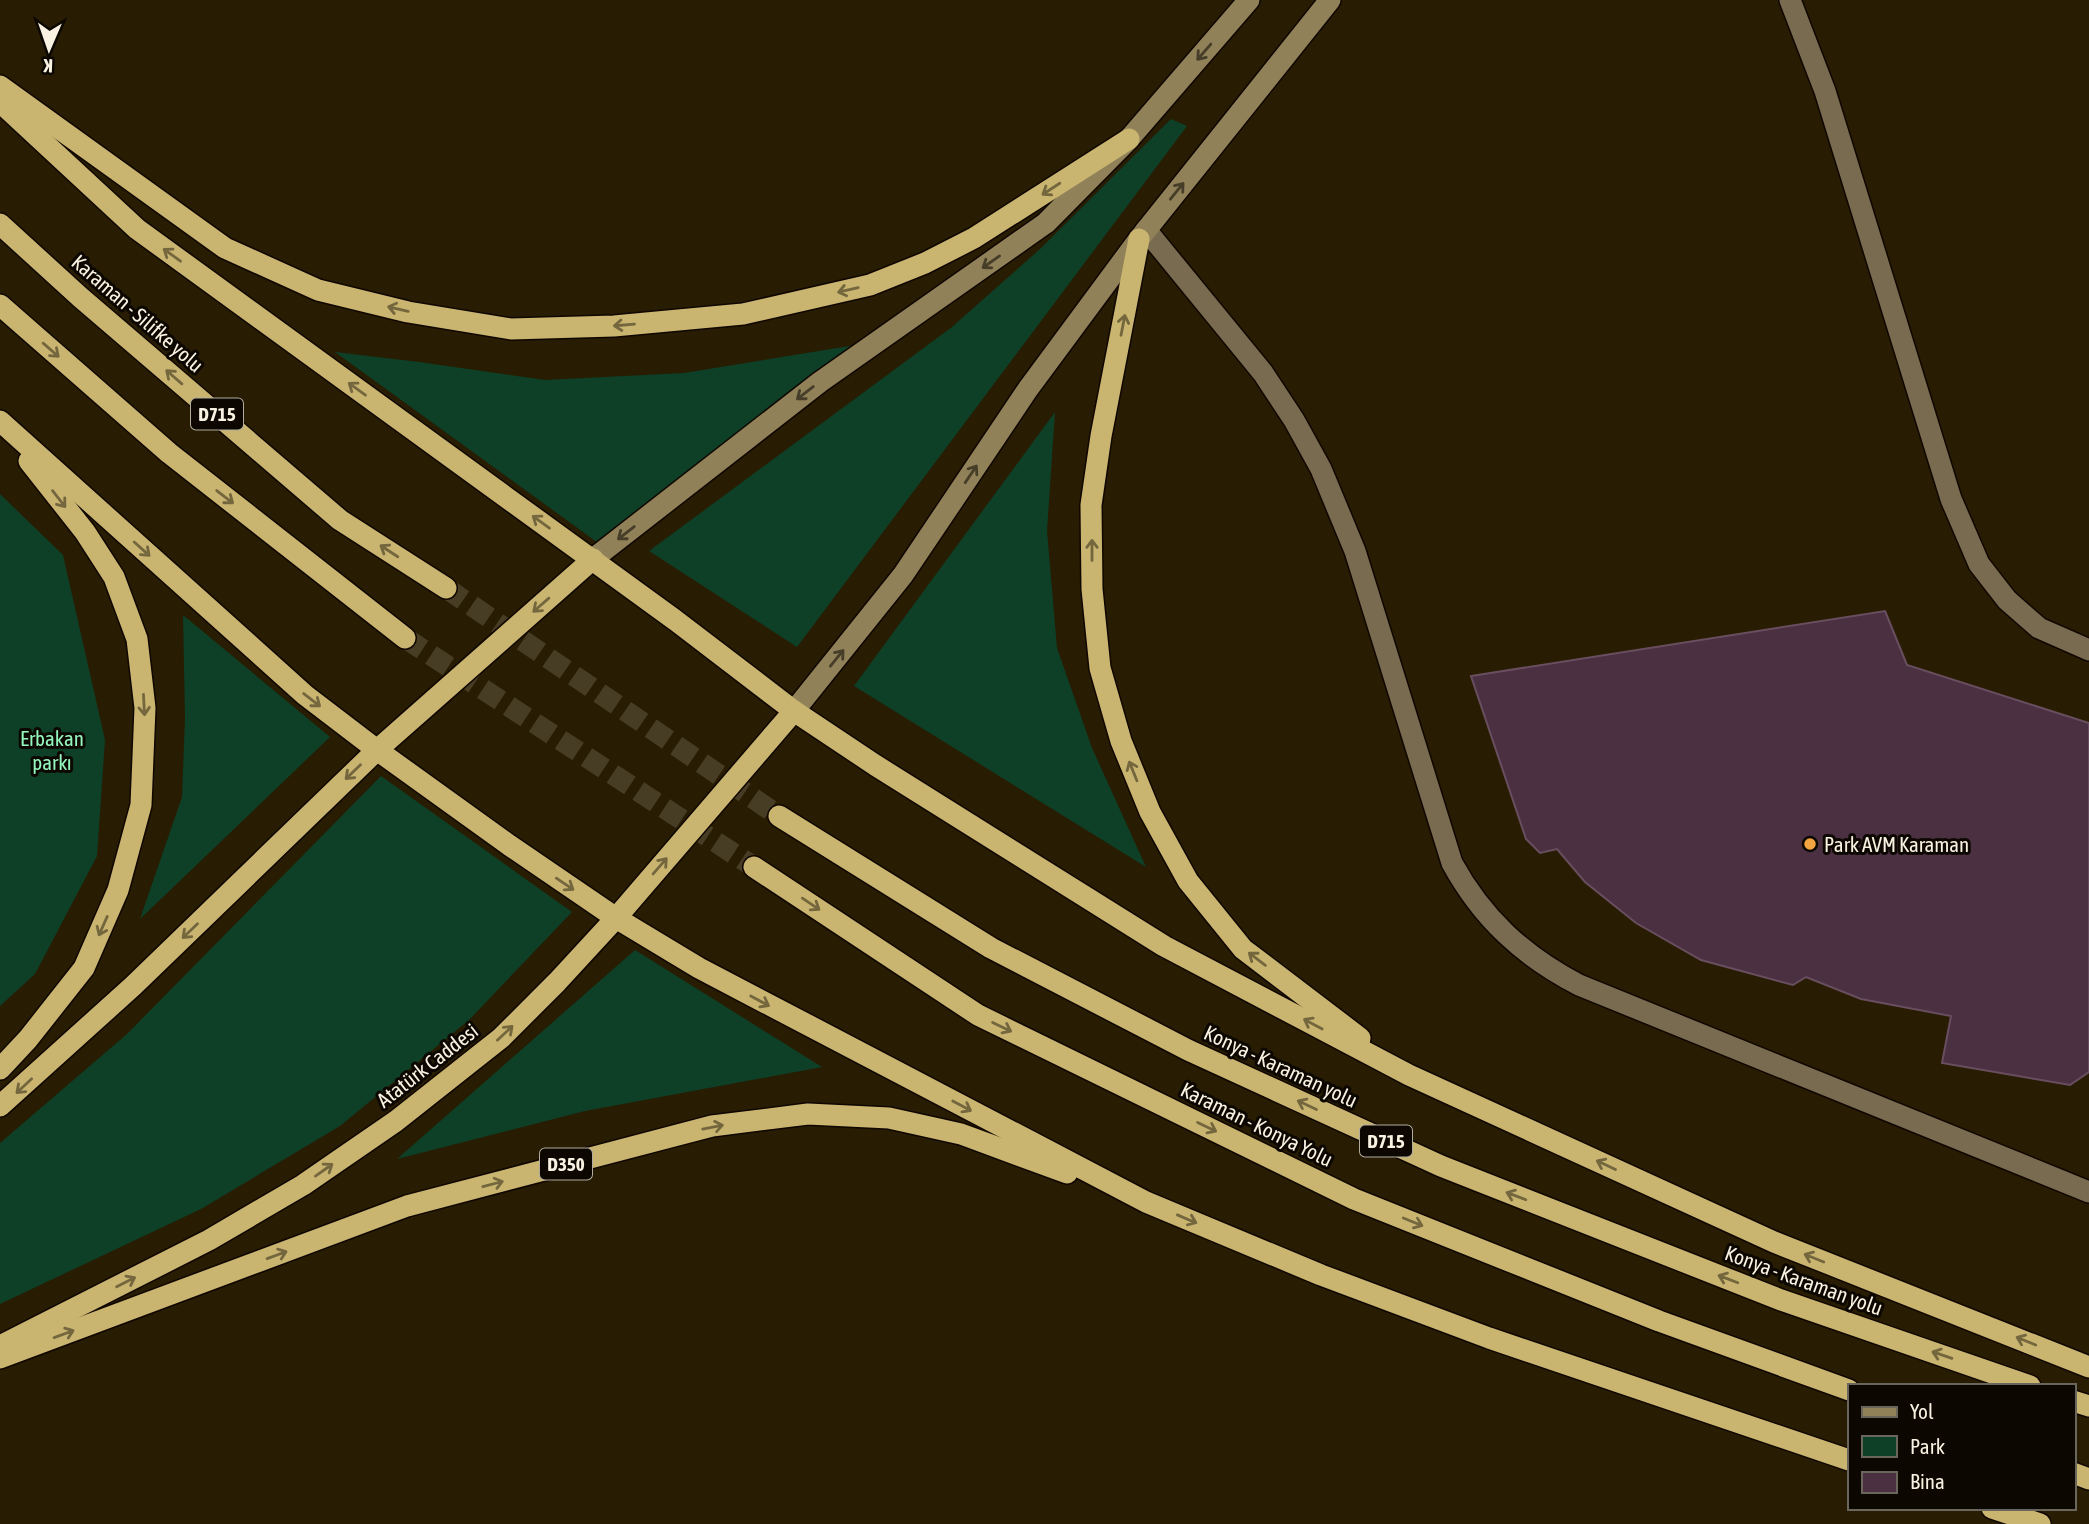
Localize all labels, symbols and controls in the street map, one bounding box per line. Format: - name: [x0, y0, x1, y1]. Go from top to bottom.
- north arrow: [14, 14, 84, 84]
- one-way arrow: [1196, 42, 1212, 60]
- text: K: [43, 55, 53, 77]
- one-way arrow: [1042, 182, 1061, 196]
- one-way arrow: [1169, 183, 1185, 201]
- one-way arrow: [163, 248, 182, 262]
- street label: Karaman - Silifke yolu: [67, 249, 209, 377]
- one-way arrow: [982, 255, 1001, 269]
- one-way arrow: [837, 283, 860, 297]
- one-way arrow: [387, 302, 410, 316]
- one-way arrow: [1116, 314, 1130, 337]
- one-way arrow: [613, 319, 636, 332]
- one-way arrow: [42, 342, 60, 358]
- one-way arrow: [165, 369, 183, 385]
- one-way arrow: [348, 381, 366, 396]
- one-way arrow: [796, 386, 815, 401]
- road number: D715: [191, 398, 243, 430]
- one-way arrow: [964, 465, 978, 484]
- one-way arrow: [51, 489, 66, 508]
- one-way arrow: [215, 490, 234, 505]
- one-way arrow: [532, 515, 551, 529]
- one-way arrow: [617, 526, 635, 541]
- one-way arrow: [1085, 539, 1098, 562]
- one-way arrow: [133, 540, 150, 557]
- one-way arrow: [379, 544, 399, 558]
- one-way arrow: [533, 596, 551, 612]
- one-way arrow: [829, 649, 844, 667]
- one-way arrow: [302, 692, 321, 707]
- one-way arrow: [138, 693, 151, 715]
- park label: Erbakan parkı: [20, 726, 84, 774]
- one-way arrow: [1126, 761, 1139, 783]
- one-way arrow: [345, 764, 362, 781]
- place label: Park AVM Karaman: [1824, 832, 1969, 856]
- marker: Park AVM Karaman: [1802, 836, 1818, 852]
- one-way arrow: [652, 858, 668, 876]
- one-way arrow: [555, 877, 575, 891]
- one-way arrow: [801, 897, 820, 912]
- one-way arrow: [95, 914, 108, 936]
- one-way arrow: [182, 922, 199, 939]
- one-way arrow: [1249, 952, 1267, 967]
- one-way arrow: [749, 994, 770, 1008]
- one-way arrow: [1303, 1017, 1324, 1031]
- street label: Atatürk Caddesi: [372, 1018, 482, 1112]
- street label: Konya - Karaman yolu: [1201, 1020, 1361, 1112]
- one-way arrow: [991, 1021, 1012, 1034]
- one-way arrow: [496, 1025, 514, 1042]
- street label: Karaman - Konya Yolu: [1177, 1077, 1337, 1171]
- one-way arrow: [16, 1078, 33, 1095]
- one-way arrow: [1297, 1098, 1319, 1111]
- one-way arrow: [951, 1100, 972, 1113]
- one-way arrow: [701, 1120, 724, 1133]
- one-way arrow: [1196, 1120, 1217, 1134]
- road number: D715: [1360, 1126, 1412, 1156]
- road number: D350: [540, 1148, 592, 1180]
- one-way arrow: [1596, 1158, 1617, 1171]
- one-way arrow: [314, 1163, 333, 1177]
- one-way arrow: [481, 1177, 504, 1190]
- one-way arrow: [1506, 1188, 1527, 1201]
- one-way arrow: [1176, 1213, 1197, 1226]
- one-way arrow: [1402, 1217, 1424, 1230]
- street label: Konya - Karaman yolu: [1722, 1240, 1886, 1320]
- one-way arrow: [266, 1247, 288, 1260]
- one-way arrow: [1804, 1250, 1825, 1263]
- one-way arrow: [1717, 1271, 1739, 1284]
- one-way arrow: [116, 1275, 136, 1289]
- one-way arrow: [52, 1327, 74, 1340]
- one-way arrow: [2015, 1334, 2037, 1347]
- one-way arrow: [1931, 1348, 1953, 1361]
- legend: [1848, 1384, 2075, 1510]
- text: Yol: [1910, 1399, 1934, 1423]
- text: Park: [1910, 1434, 1945, 1458]
- text: Bina: [1910, 1469, 1945, 1493]

